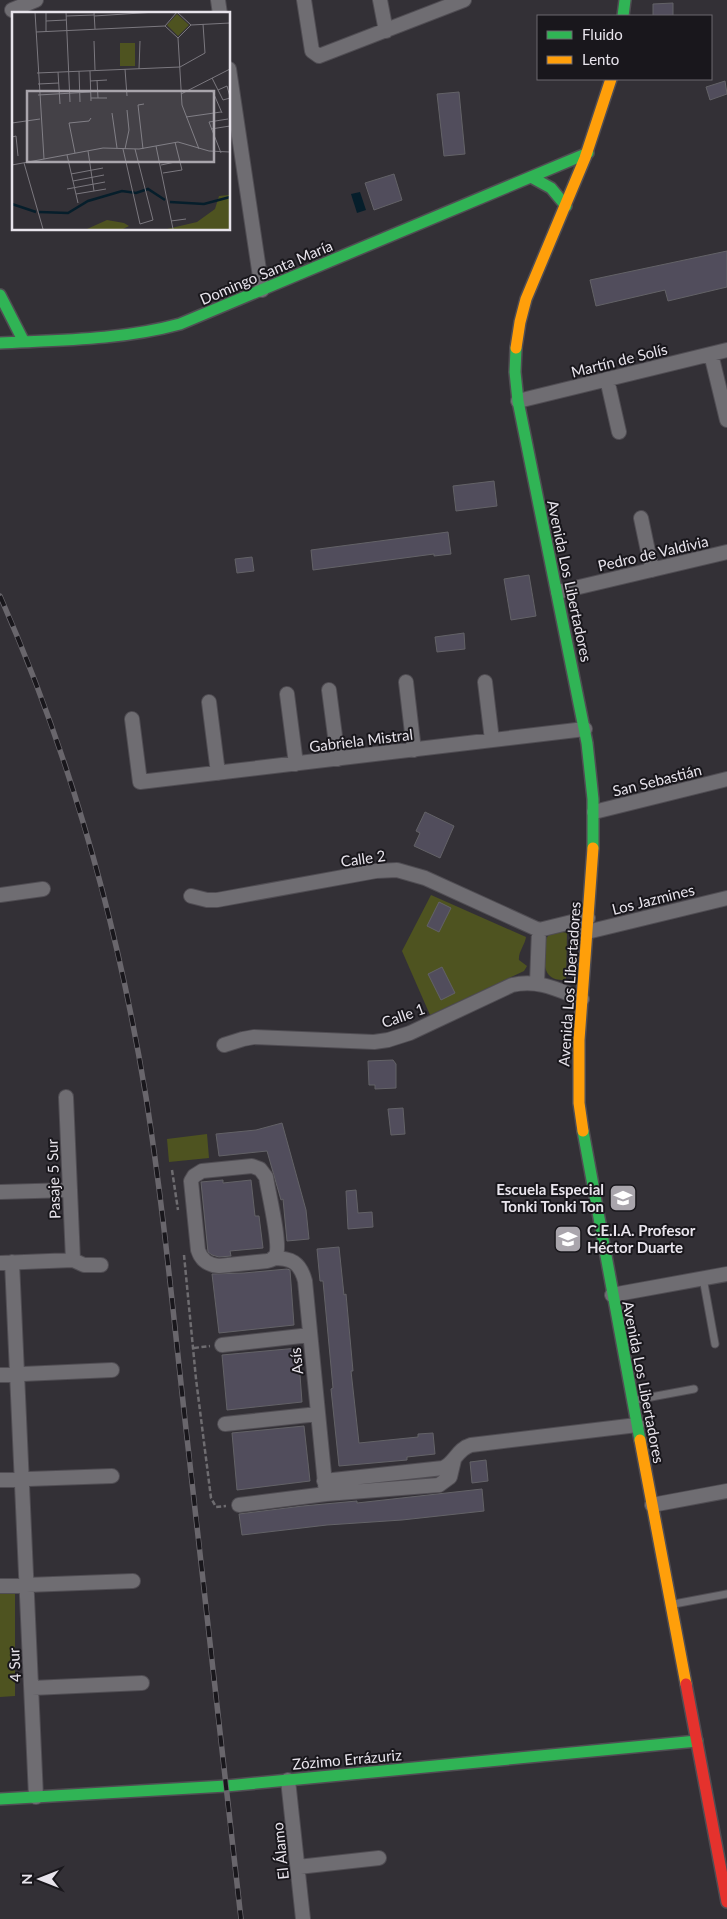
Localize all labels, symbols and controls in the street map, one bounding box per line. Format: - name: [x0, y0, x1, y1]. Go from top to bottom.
- inset map: [12, 12, 230, 230]
- legend: [537, 15, 712, 80]
- text: Fluido: [582, 25, 623, 43]
- text: Lento: [582, 50, 619, 68]
- street label: Domingo Santa María: [197, 236, 335, 308]
- street label: Martín de Solís: [569, 339, 669, 381]
- street label: Avenida Los Libertadores: [544, 498, 596, 664]
- street label: Pedro de Valdivia: [596, 532, 710, 574]
- street label: Gabriela Mistral: [308, 725, 414, 755]
- street label: San Sebastián: [611, 760, 703, 800]
- street label: Calle 2: [339, 846, 387, 870]
- street label: Los Jazmines: [610, 880, 696, 918]
- street label: Avenida Los Libertadores: [554, 901, 584, 1067]
- street label: Calle 1: [379, 999, 427, 1031]
- street label: Pasaje 5 Sur: [43, 1138, 63, 1219]
- place label: Escuela Especial Tonki Tonki Ton: [496, 1180, 604, 1215]
- school or university icon: Escuela Especial Tonki Tonki Ton: [608, 1183, 638, 1213]
- place label: C.E.I.A. Profesor Héctor Duarte: [587, 1221, 696, 1256]
- school or university icon: C.E.I.A. Profesor Héctor Duarte: [553, 1224, 583, 1254]
- street label: Avenida Los Libertadores: [619, 1299, 669, 1465]
- street label: Asís: [286, 1347, 306, 1375]
- street label: 4 Sur: [4, 1647, 24, 1683]
- street label: Zózimo Errázuriz: [292, 1745, 403, 1773]
- street label: El Álamo: [268, 1821, 292, 1881]
- north arrow: [15, 1854, 65, 1904]
- text: N: [18, 1874, 35, 1884]

